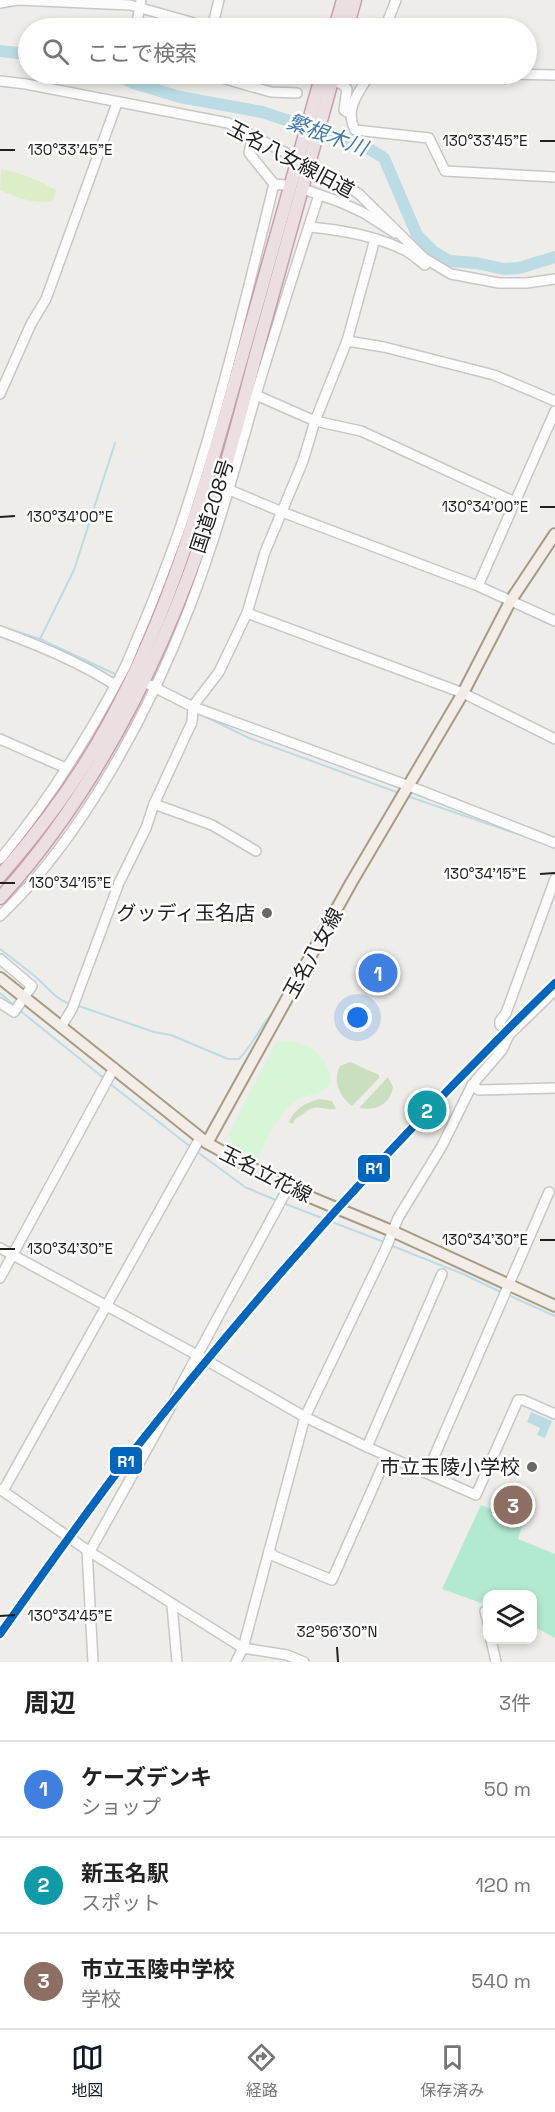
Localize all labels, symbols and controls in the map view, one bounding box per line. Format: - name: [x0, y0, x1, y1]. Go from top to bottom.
- search box: [18, 18, 537, 84]
- icon: search: [39, 35, 72, 68]
- text: ここで検索: [87, 39, 197, 67]
- water label: 繁根木川: [283, 107, 373, 162]
- street label: 玉名八女線旧道: [223, 115, 359, 203]
- text: 130°33'45"E: [442, 131, 528, 150]
- text: 130°33'45"E: [27, 140, 113, 159]
- street label: 国道208号: [185, 456, 239, 556]
- text: 130°34'00"E: [442, 497, 528, 516]
- text: 130°34'00"E: [27, 507, 113, 526]
- text: 130°34'15"E: [444, 864, 526, 883]
- text: 130°34'15"E: [29, 873, 111, 892]
- place label: グッディ玉名店: [116, 900, 255, 926]
- street label: 玉名八女線: [277, 903, 349, 1003]
- marker: グッディ玉名店: [260, 906, 274, 920]
- pin: 1: [358, 950, 398, 996]
- your location: [343, 1003, 372, 1032]
- pin: 2: [408, 1088, 446, 1132]
- street label: 玉名立花線: [216, 1140, 316, 1208]
- line badge: R1: [357, 1154, 391, 1183]
- text: R1: [365, 1158, 383, 1179]
- text: 130°34'30"E: [442, 1230, 528, 1249]
- text: 130°34'30"E: [27, 1239, 113, 1258]
- line badge: R1: [109, 1446, 143, 1475]
- text: R1: [117, 1451, 135, 1472]
- place label: 市立玉陵小学校: [380, 1454, 520, 1480]
- marker: 市立玉陵小学校: [525, 1460, 539, 1474]
- pin: 3: [494, 1482, 532, 1528]
- map controls: [483, 1590, 537, 1644]
- button: layers: [483, 1590, 537, 1644]
- text: 130°34'45"E: [28, 1606, 112, 1625]
- text: 32°56'30"N: [297, 1622, 377, 1641]
- text: 周辺: [24, 1686, 76, 1720]
- text: 3件: [499, 1690, 531, 1716]
- text: ケーズデンキ: [81, 1763, 212, 1791]
- text: 1: [39, 1776, 48, 1802]
- text: 50 m: [484, 1776, 531, 1802]
- text: ショップ: [81, 1794, 161, 1820]
- text: 新玉名駅: [81, 1859, 169, 1887]
- text: 2: [38, 1872, 49, 1898]
- text: 120 m: [475, 1872, 531, 1898]
- text: スポット: [81, 1890, 161, 1916]
- text: 市立玉陵中学校: [81, 1955, 235, 1983]
- text: 3: [37, 1968, 50, 1994]
- text: 540 m: [471, 1968, 531, 1994]
- text: 学校: [81, 1986, 121, 2012]
- tab: 地図: [71, 2041, 104, 2101]
- tab: 経路: [245, 2041, 278, 2101]
- tab: 保存済み: [420, 2041, 484, 2101]

